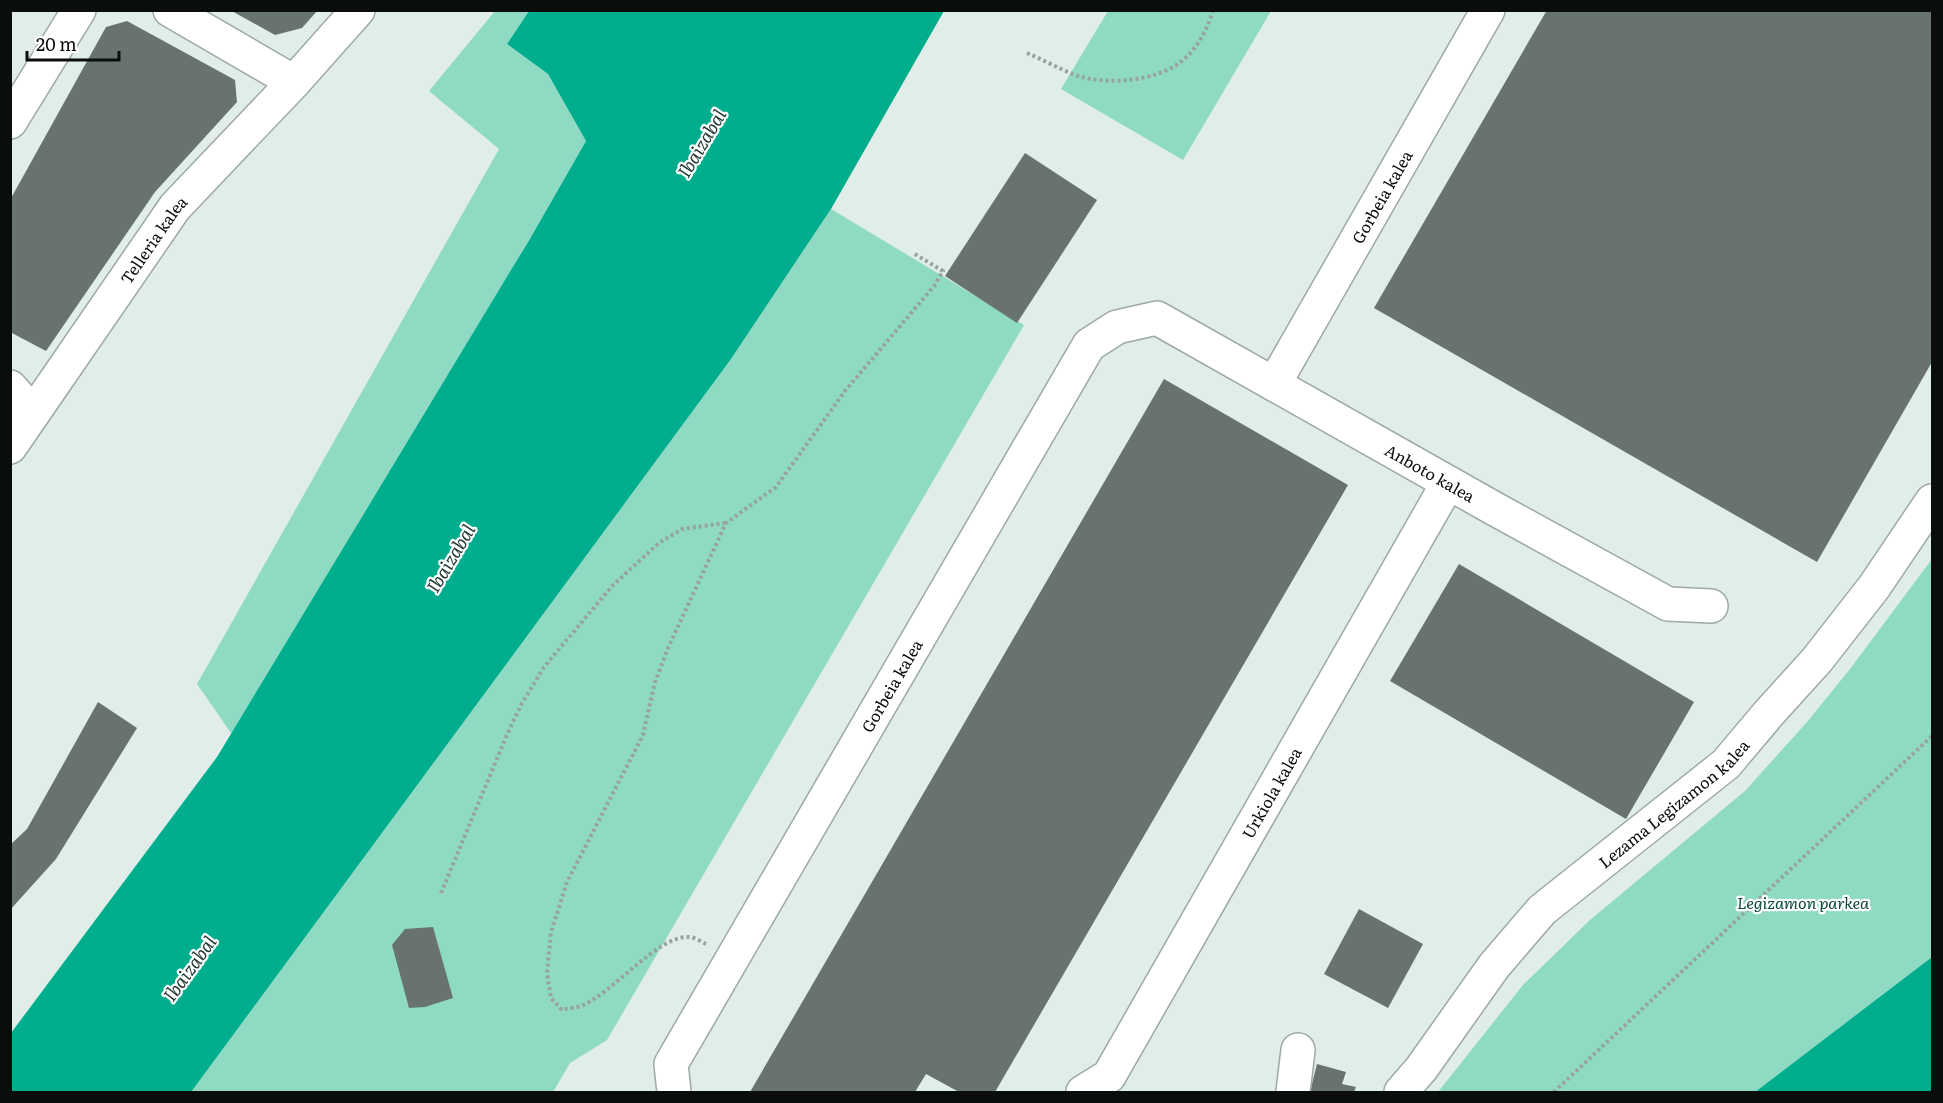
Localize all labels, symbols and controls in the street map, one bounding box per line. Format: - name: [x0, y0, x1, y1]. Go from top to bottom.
- scale bar: [27, 24, 118, 62]
- text: 20 m: [36, 30, 77, 57]
- water label: Ibaizabal: [670, 103, 733, 182]
- street label: Gorbeia kalea: [1345, 145, 1418, 248]
- street label: Telleria kalea: [114, 190, 192, 288]
- street label: Anboto kalea: [1381, 437, 1480, 508]
- water label: Ibaizabal: [419, 518, 482, 597]
- street label: Gorbeia kalea: [854, 634, 928, 737]
- street label: Lezama Legizamon kalea: [1593, 733, 1755, 873]
- street label: Urkiola kalea: [1235, 742, 1307, 843]
- park label: Legizamon parkea: [1737, 890, 1870, 914]
- water label: Ibaizabal: [156, 929, 223, 1007]

